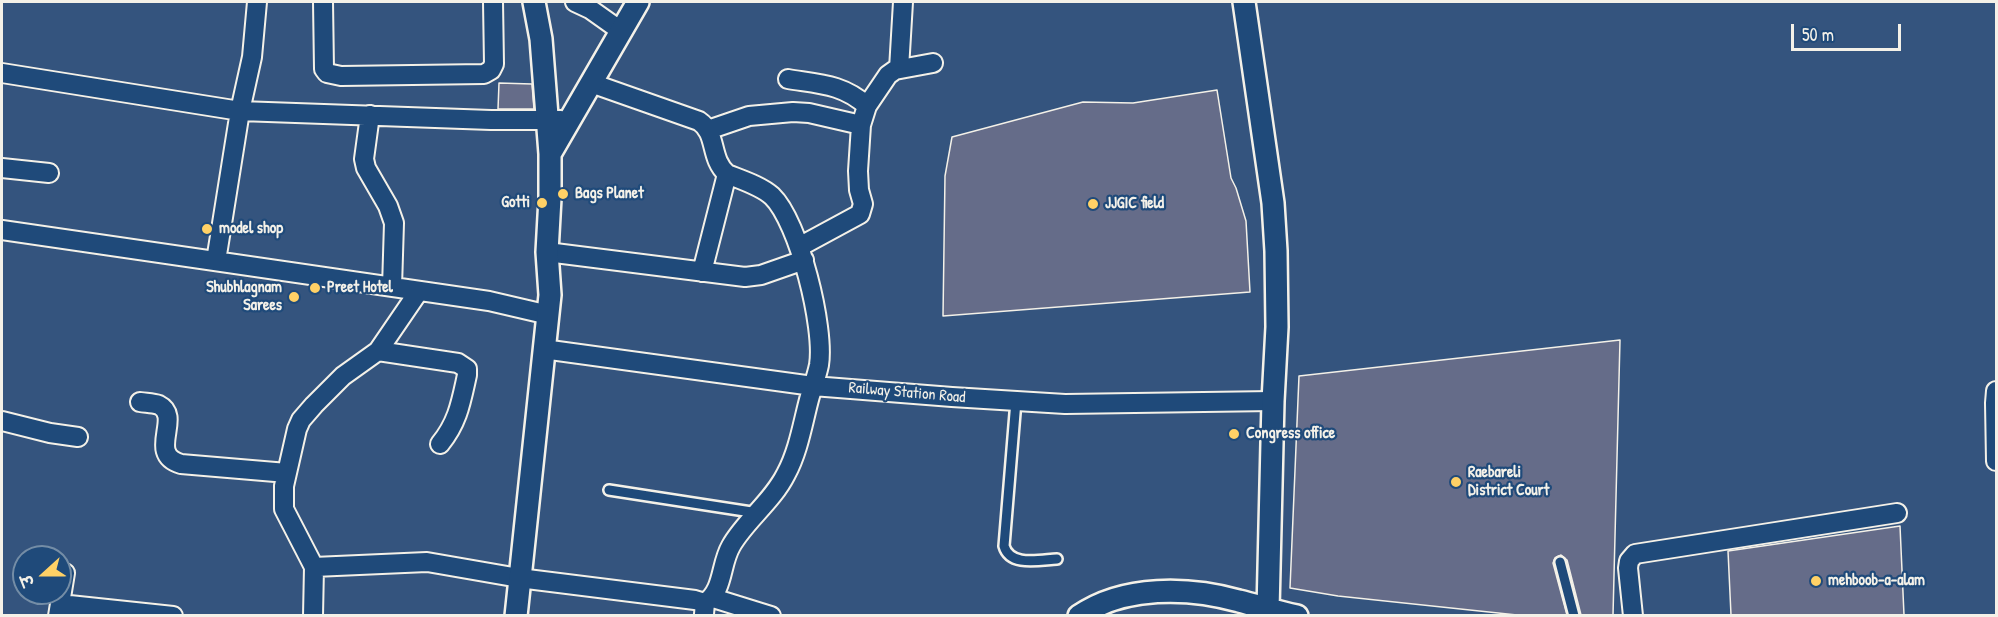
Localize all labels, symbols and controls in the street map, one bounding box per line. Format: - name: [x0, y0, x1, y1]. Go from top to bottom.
- scale bar: [1794, 12, 1904, 50]
- text: 50 m: [1802, 22, 1834, 47]
- place label: Bags Planet: [575, 184, 644, 204]
- marker: Bags Planet: [556, 187, 570, 201]
- place label: Gotti: [501, 193, 530, 213]
- place label: JJGIC field: [1105, 194, 1164, 214]
- marker: Gotti: [535, 196, 549, 210]
- marker: JJGIC field: [1086, 197, 1100, 211]
- place label: model shop: [219, 219, 283, 239]
- marker: model shop: [200, 222, 214, 236]
- place label: Shubhlagnam Sarees: [206, 278, 282, 316]
- place label: Preet Hotel: [327, 278, 393, 298]
- marker: Preet Hotel: [308, 281, 322, 295]
- marker: Shubhlagnam Sarees: [287, 290, 301, 304]
- street label: Railway Station Road: [848, 378, 966, 408]
- place label: Congress office: [1246, 424, 1335, 444]
- marker: Congress office: [1227, 427, 1241, 441]
- place label: Raebareli District Court: [1468, 463, 1549, 501]
- marker: Raebareli District Court: [1449, 475, 1463, 489]
- north arrow: [12, 545, 72, 605]
- place label: mehboob-a-alam: [1828, 571, 1925, 591]
- text: उ: [15, 572, 39, 590]
- marker: mehboob-a-alam: [1809, 574, 1823, 588]

